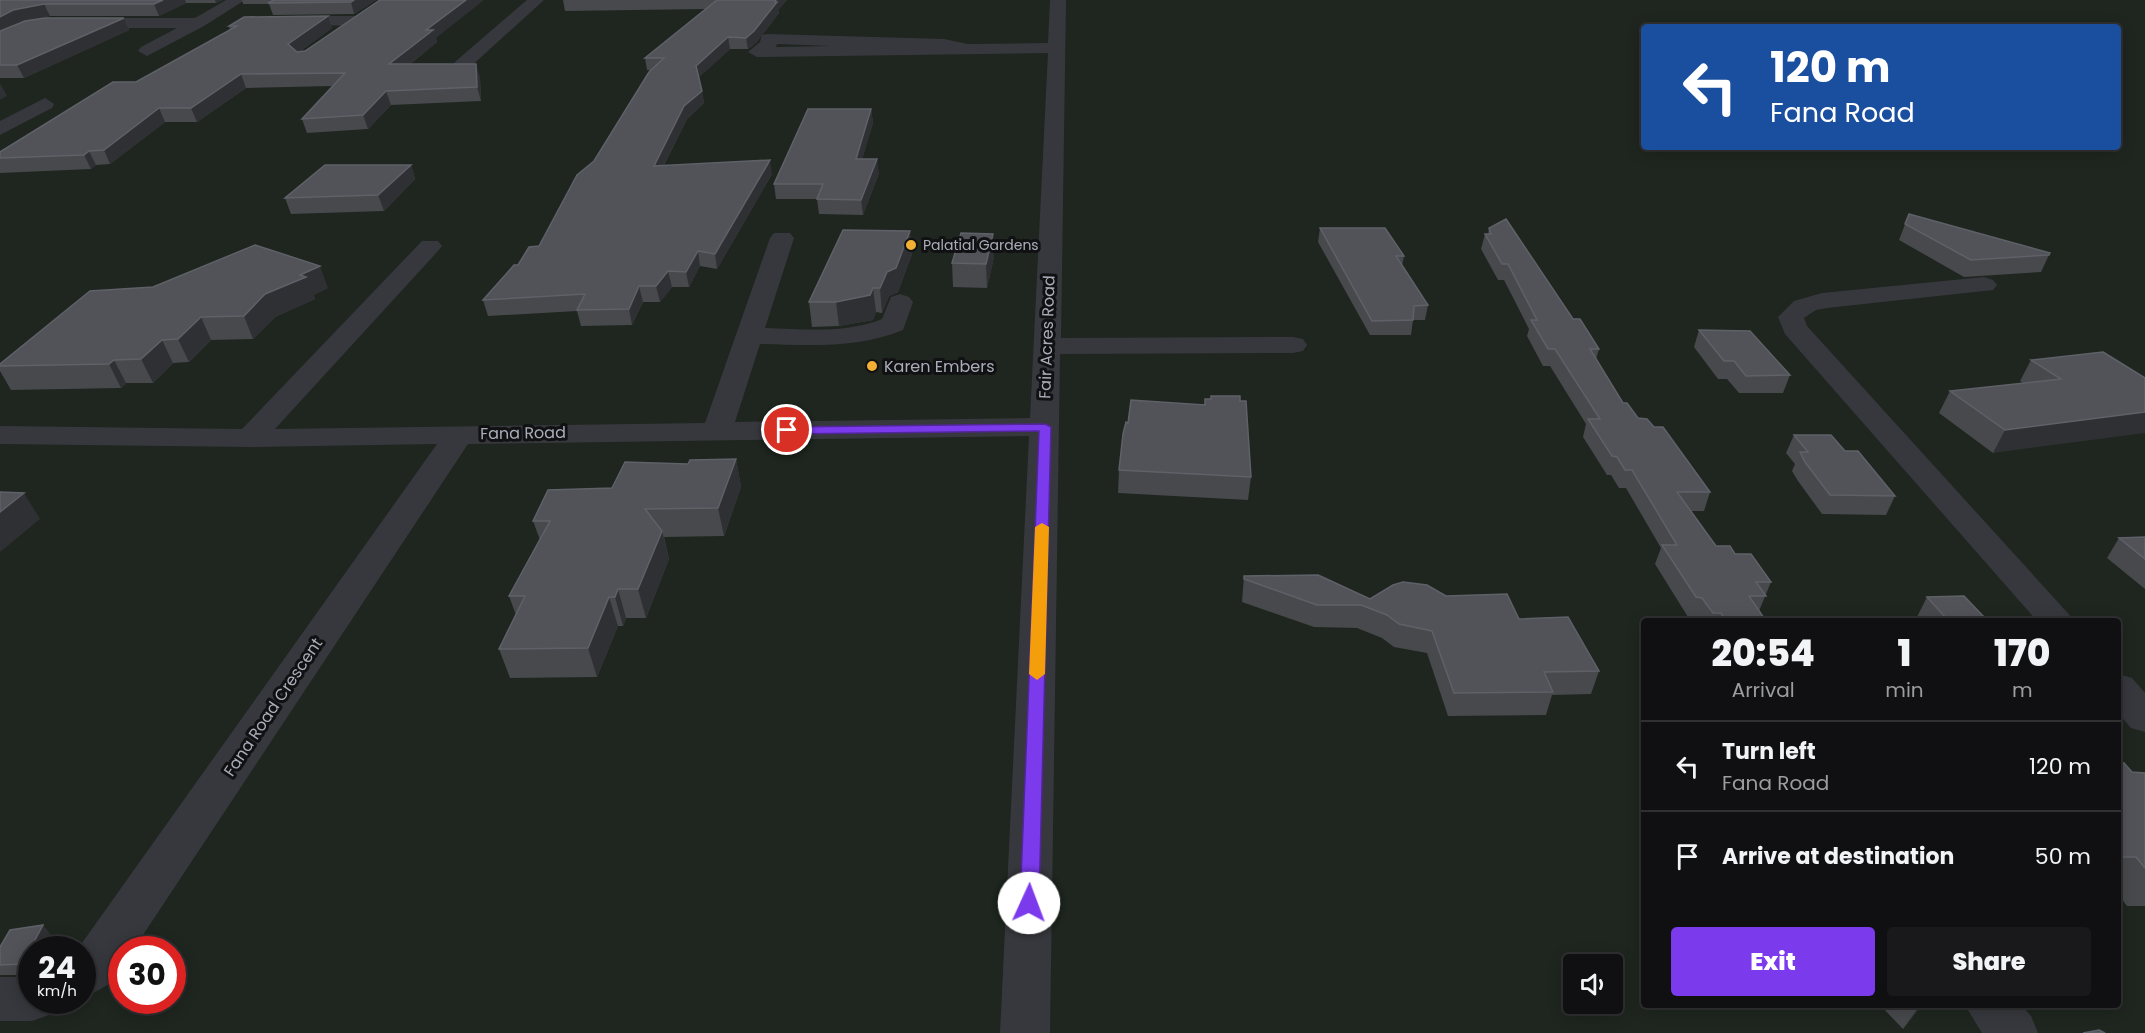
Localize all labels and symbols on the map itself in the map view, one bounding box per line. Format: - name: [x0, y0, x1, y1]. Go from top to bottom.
- place label: Palatial Gardens: [923, 235, 1039, 255]
- marker: Palatial Gardens: [904, 238, 918, 252]
- street label: Fair Acres Road: [1033, 275, 1061, 399]
- place label: Karen Embers: [884, 355, 995, 378]
- marker: Karen Embers: [865, 359, 879, 373]
- pin: [761, 404, 812, 455]
- street label: Fana Road: [480, 421, 566, 445]
- street label: Fana Road Crescent: [218, 633, 328, 781]
- position arrow: [997, 871, 1061, 935]
- speed limit sign: 30: [108, 936, 186, 1014]

